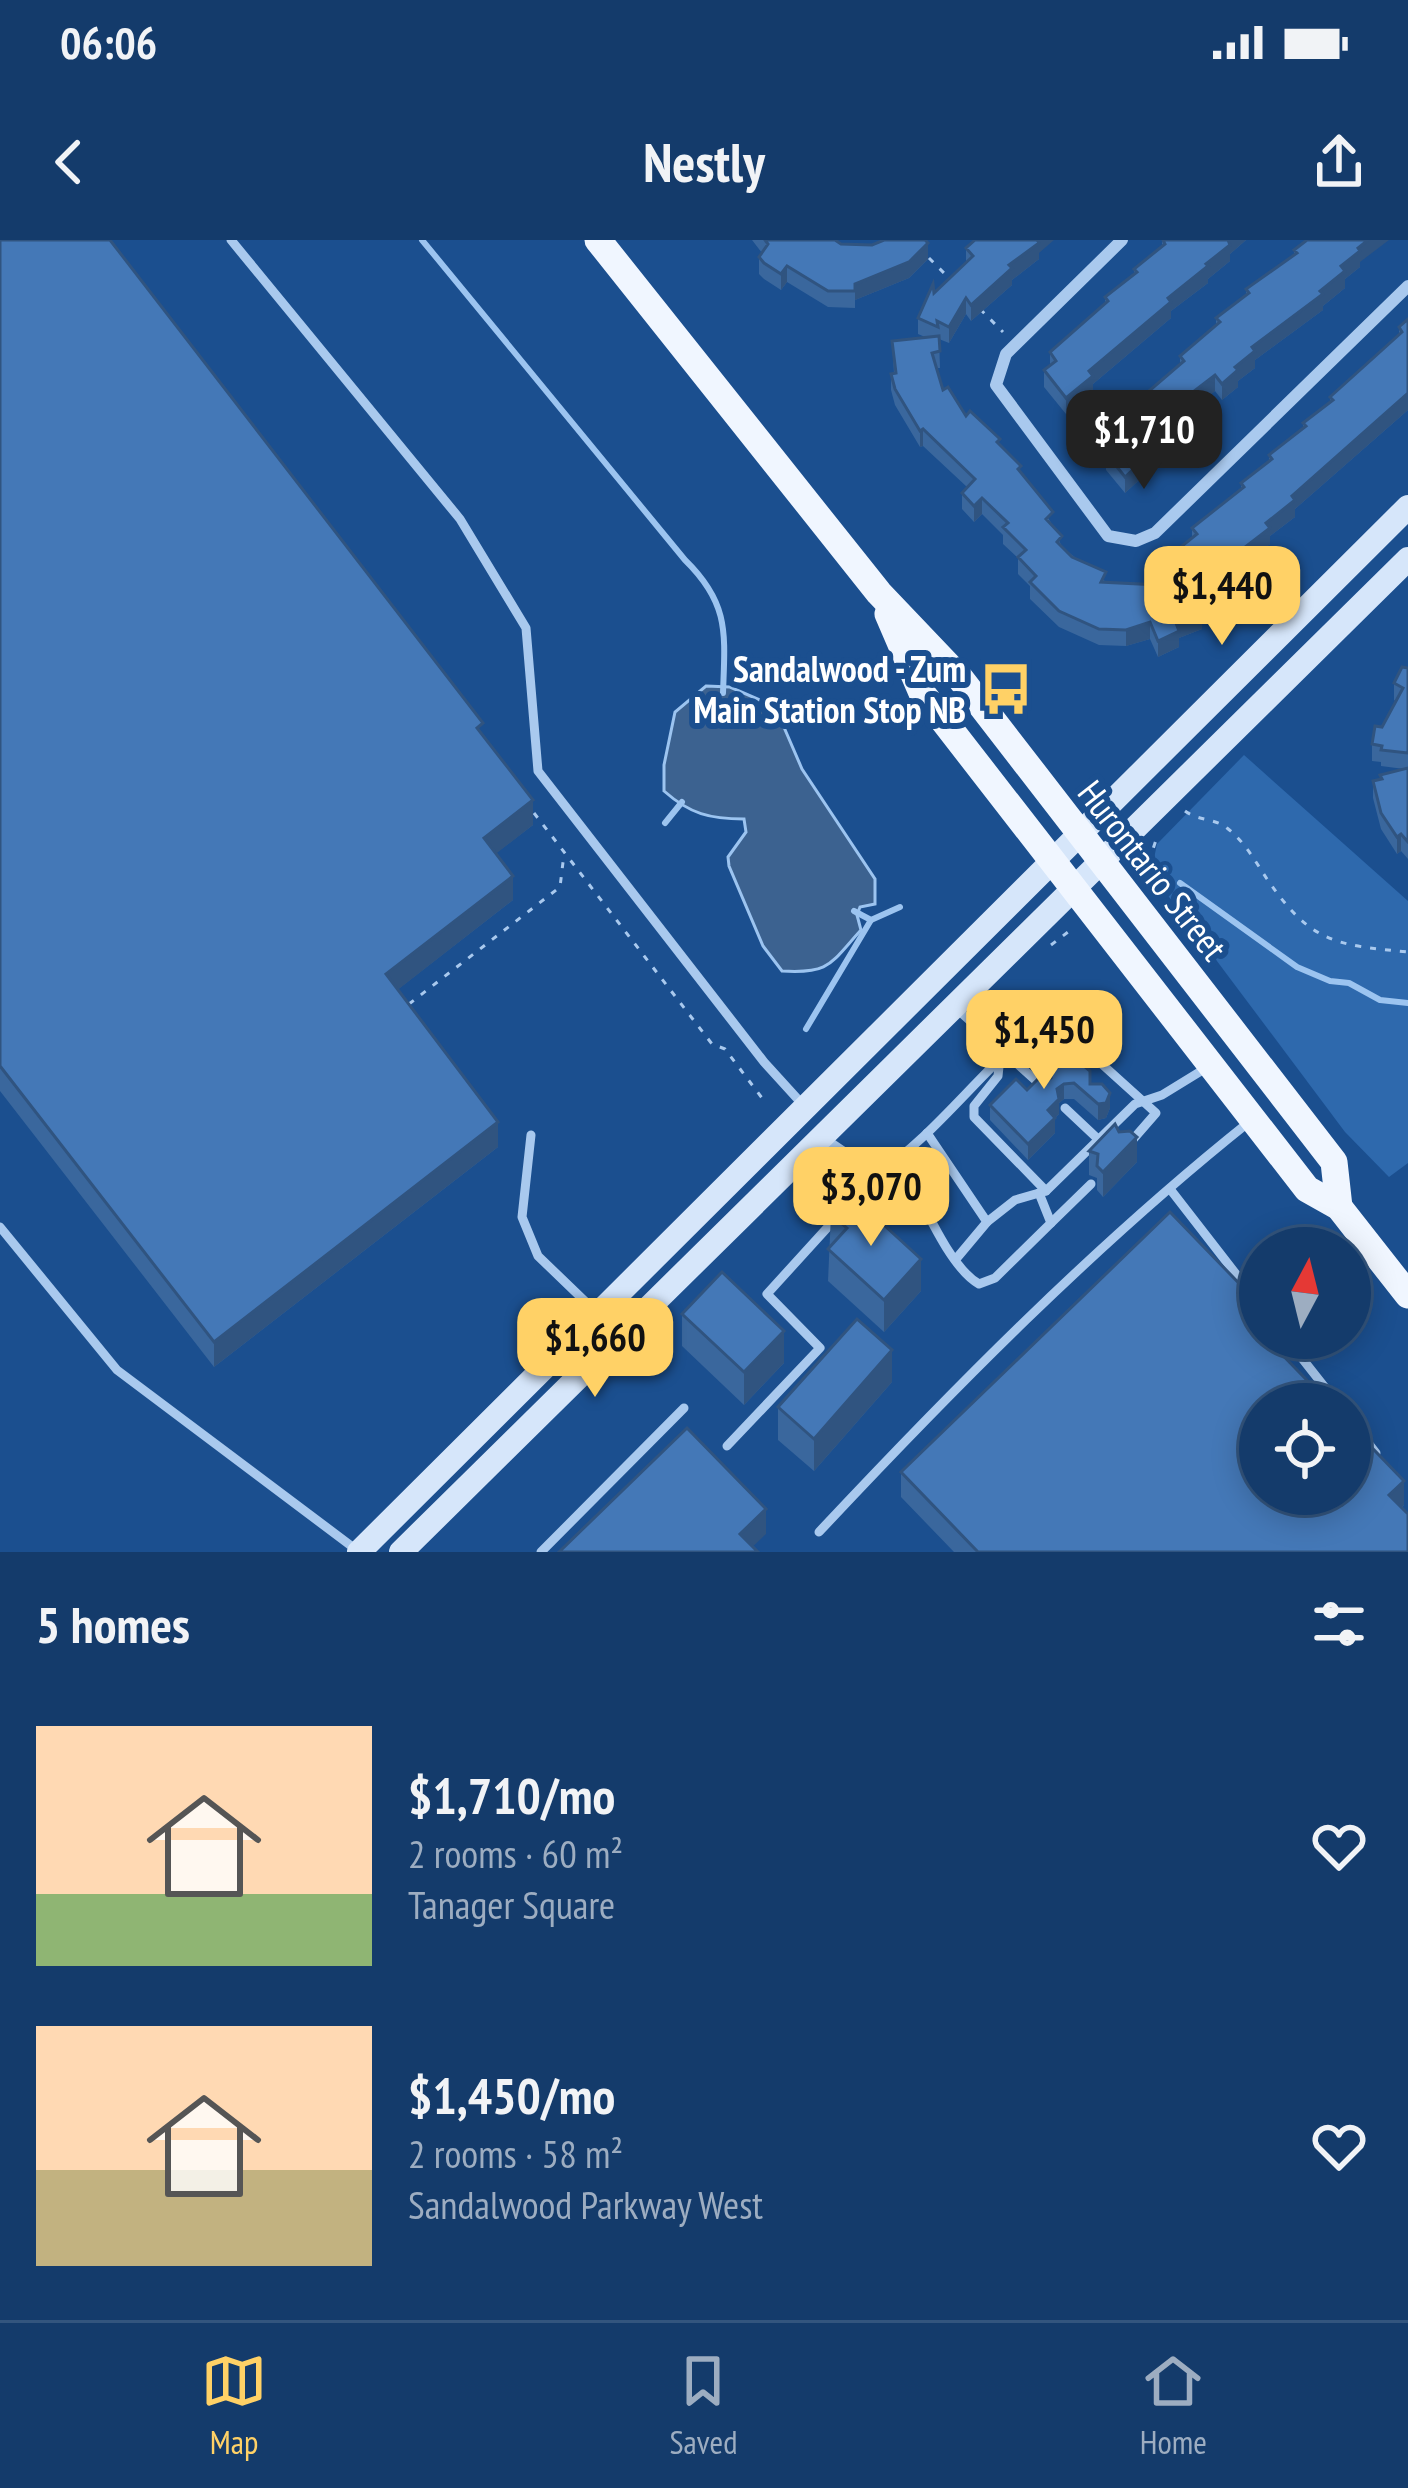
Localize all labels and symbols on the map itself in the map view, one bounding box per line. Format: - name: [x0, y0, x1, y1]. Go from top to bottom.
- pin: $1,710: [1046, 390, 1242, 492]
- pin: $1,440: [1124, 546, 1320, 648]
- place label: Sandalwood - Zum Main Station Stop NB: [693, 645, 966, 733]
- bus stop icon: Sandalwood - Zum Main Station Stop NB: [977, 660, 1035, 718]
- street label: Hurontario Street: [1068, 770, 1238, 970]
- pin: $1,450: [946, 990, 1142, 1092]
- pin: $3,070: [773, 1147, 969, 1249]
- north arrow: [1239, 1227, 1371, 1359]
- pin: $1,660: [497, 1298, 693, 1400]

